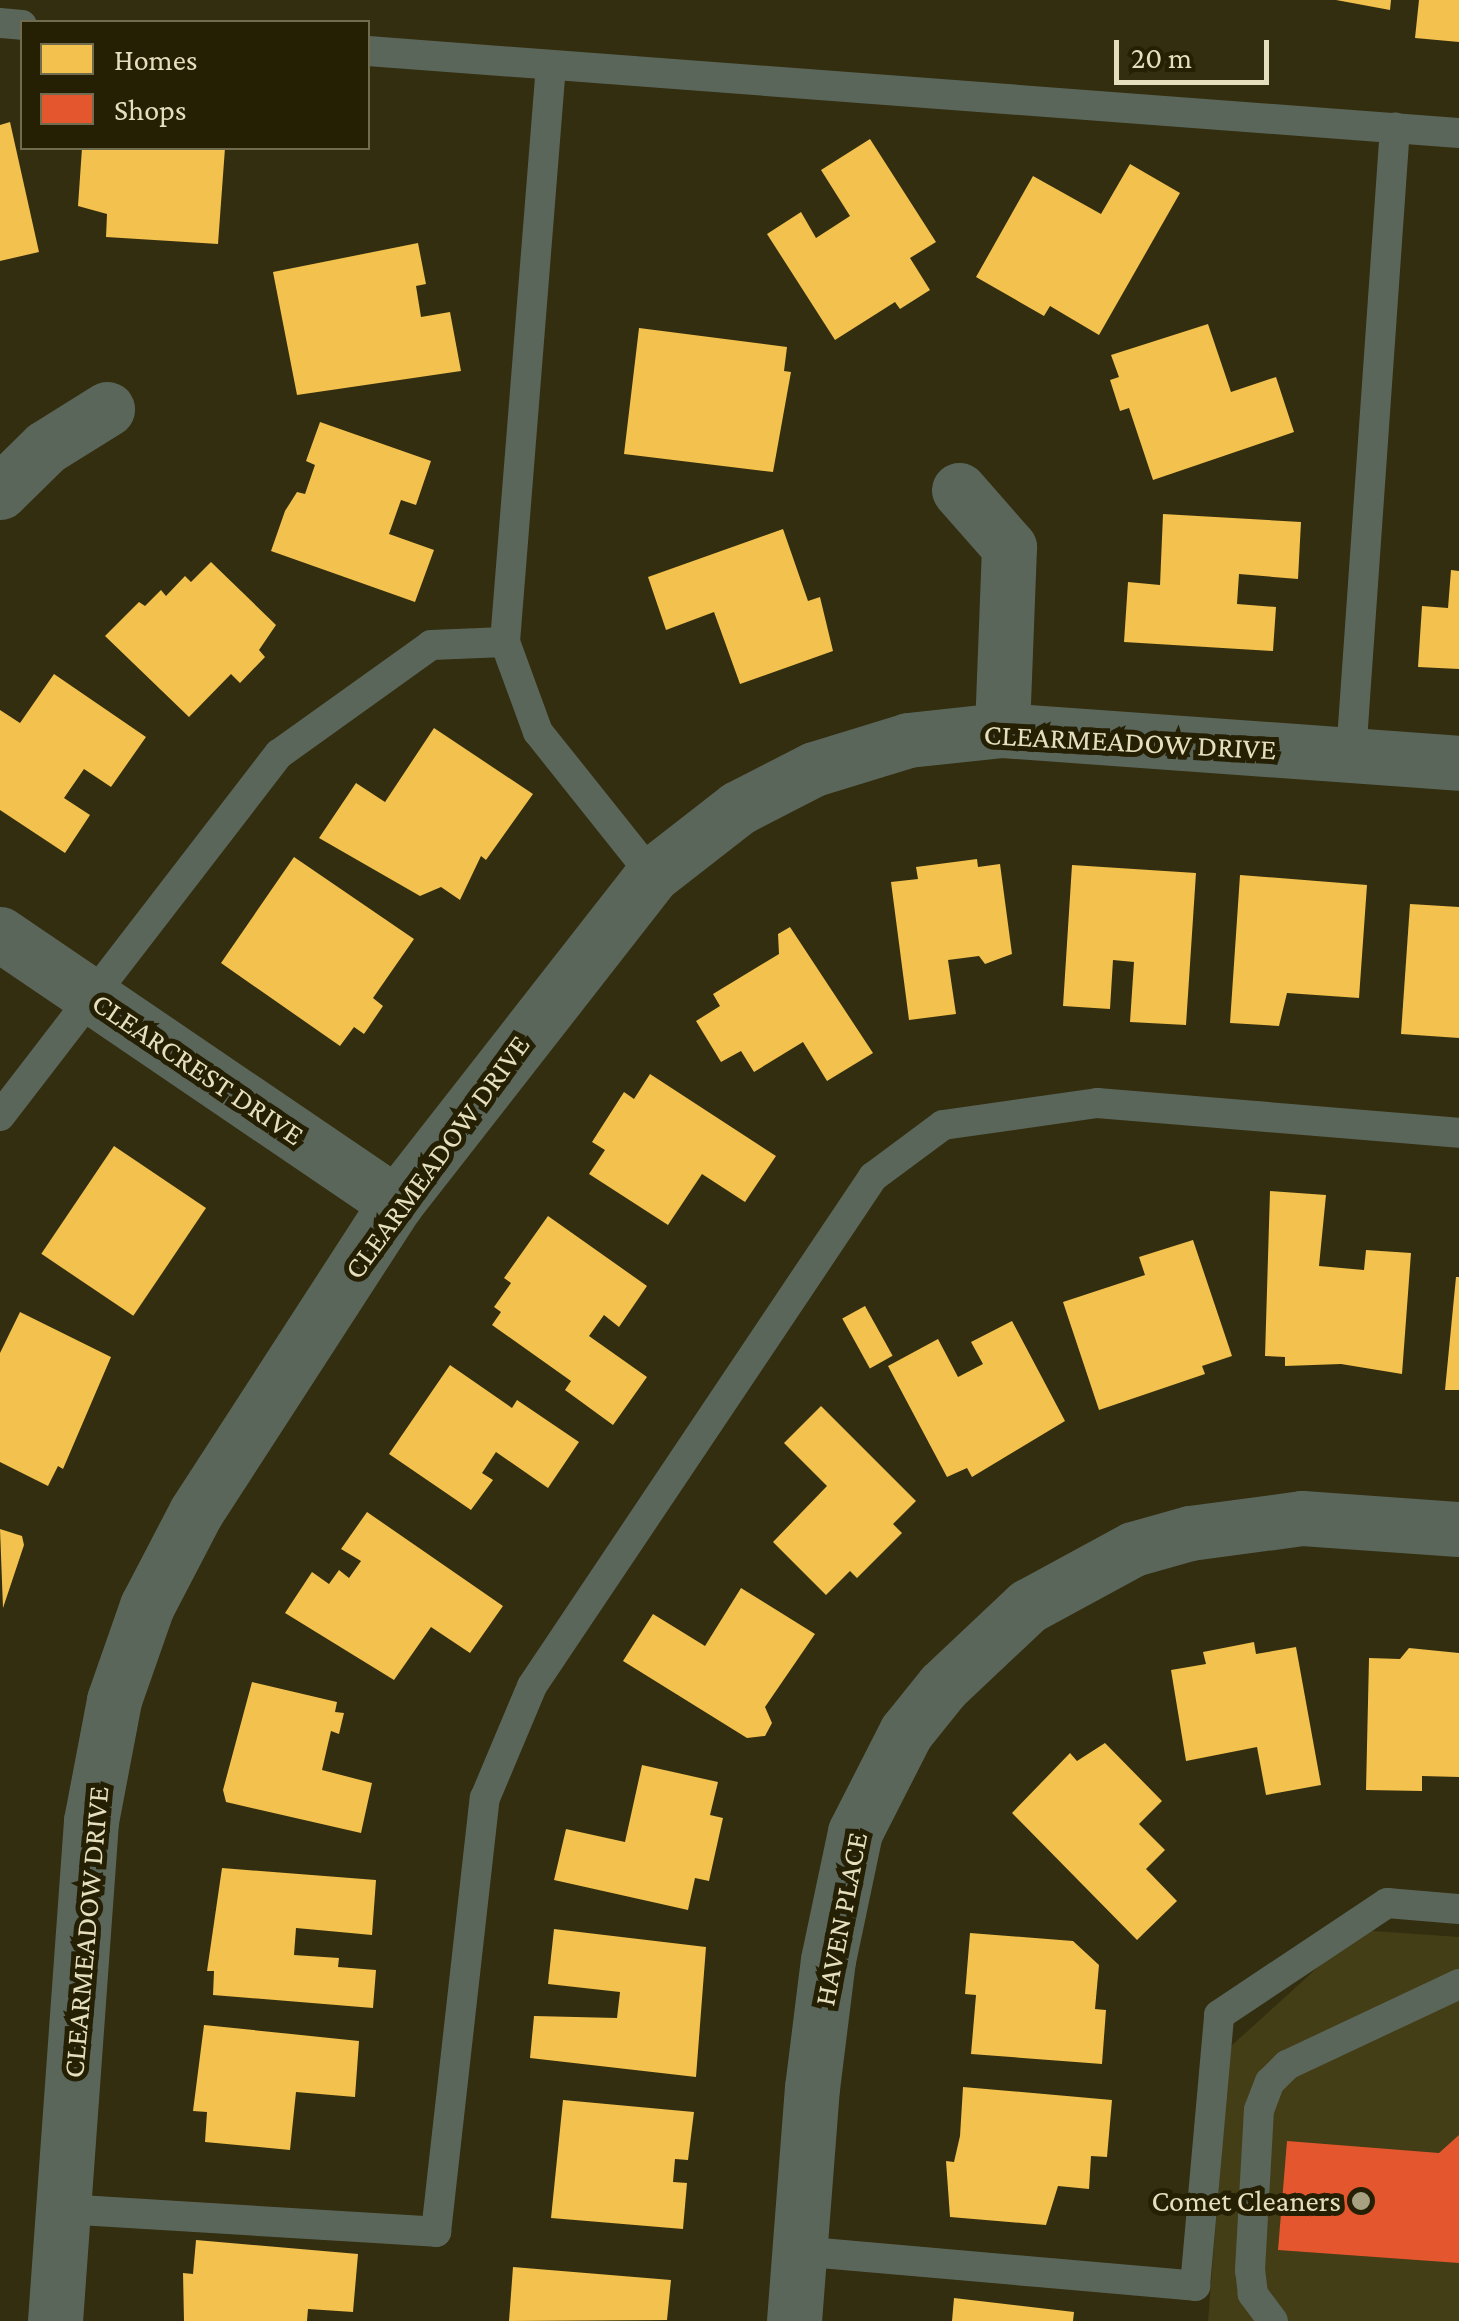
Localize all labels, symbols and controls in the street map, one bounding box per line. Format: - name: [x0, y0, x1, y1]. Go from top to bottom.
- legend: [20, 20, 370, 150]
- scale bar: [1119, 20, 1274, 82]
- text: 20 m: [1131, 41, 1192, 74]
- text: Homes: [114, 43, 198, 76]
- text: Shops: [114, 93, 187, 126]
- street label: CLEARMEADOW DRIVE: [983, 716, 1277, 768]
- street label: CLEARCREST DRIVE: [85, 985, 311, 1153]
- street label: CLEARMEADOW DRIVE: [336, 1028, 538, 1286]
- street label: CLEARMEADOW DRIVE: [55, 1785, 117, 2079]
- street label: HAVEN PLACE: [807, 1829, 875, 2009]
- place label: Comet Cleaners: [1152, 2183, 1341, 2219]
- marker: Comet Cleaners: [1350, 2190, 1372, 2212]

